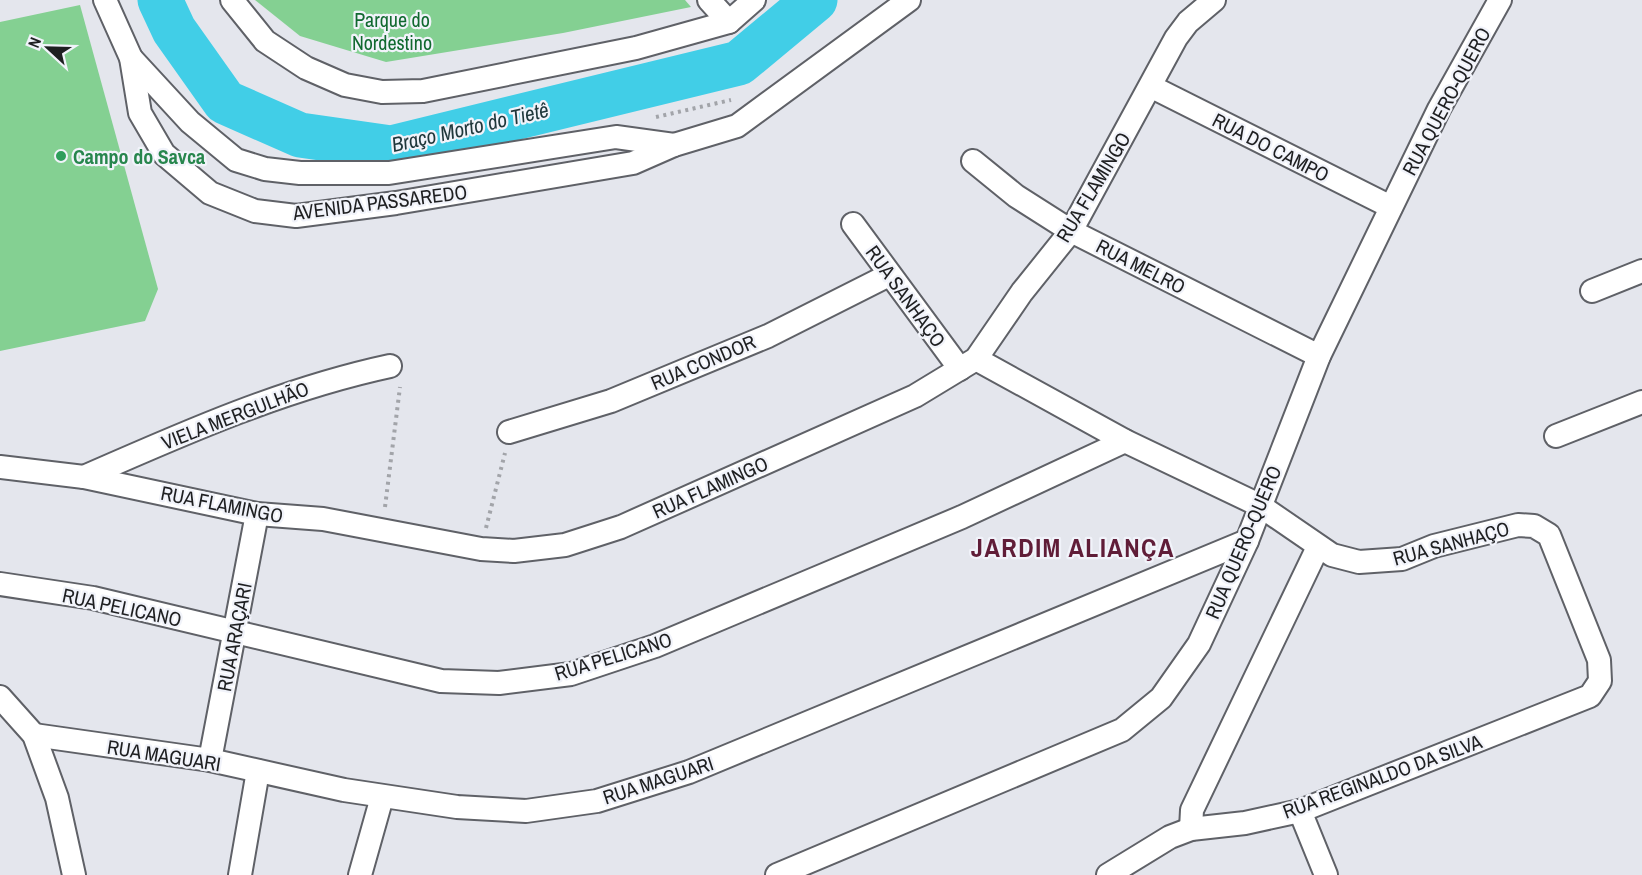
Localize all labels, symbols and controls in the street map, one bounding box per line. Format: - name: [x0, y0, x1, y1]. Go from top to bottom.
- park label: Parque do Nordestino: [352, 6, 432, 56]
- north arrow: [18, 18, 78, 78]
- street label: RUA QUERO-QUERO: [1396, 22, 1496, 180]
- text: N: [22, 34, 46, 51]
- water label: Braço Morto do Tietê: [388, 95, 552, 159]
- street label: RUA DO CAMPO: [1208, 106, 1334, 188]
- street label: RUA FLAMINGO: [1050, 127, 1136, 247]
- place label: Campo do Savca: [73, 143, 205, 170]
- marker: Campo do Savca: [54, 149, 68, 163]
- street label: AVENIDA PASSAREDO: [290, 178, 469, 226]
- street label: RUA MELRO: [1092, 232, 1190, 300]
- street label: RUA SANHAÇO: [860, 240, 952, 352]
- street label: RUA CONDOR: [647, 328, 760, 396]
- street label: VIELA MERGULHÃO: [157, 374, 313, 456]
- street label: RUA FLAMINGO: [648, 449, 772, 525]
- street label: RUA QUERO-QUERO: [1199, 461, 1287, 623]
- street label: RUA FLAMINGO: [159, 479, 285, 529]
- street label: RUA SANHAÇO: [1390, 515, 1512, 571]
- district label: JARDIM ALIANÇA: [971, 530, 1175, 565]
- street label: RUA ARAÇARI: [210, 580, 258, 694]
- street label: RUA PELICANO: [60, 581, 184, 633]
- street label: RUA PELICANO: [551, 625, 675, 687]
- street label: RUA REGINALDO DA SILVA: [1279, 727, 1485, 825]
- street label: RUA MAGUARI: [105, 733, 223, 777]
- street label: RUA MAGUARI: [599, 749, 717, 811]

